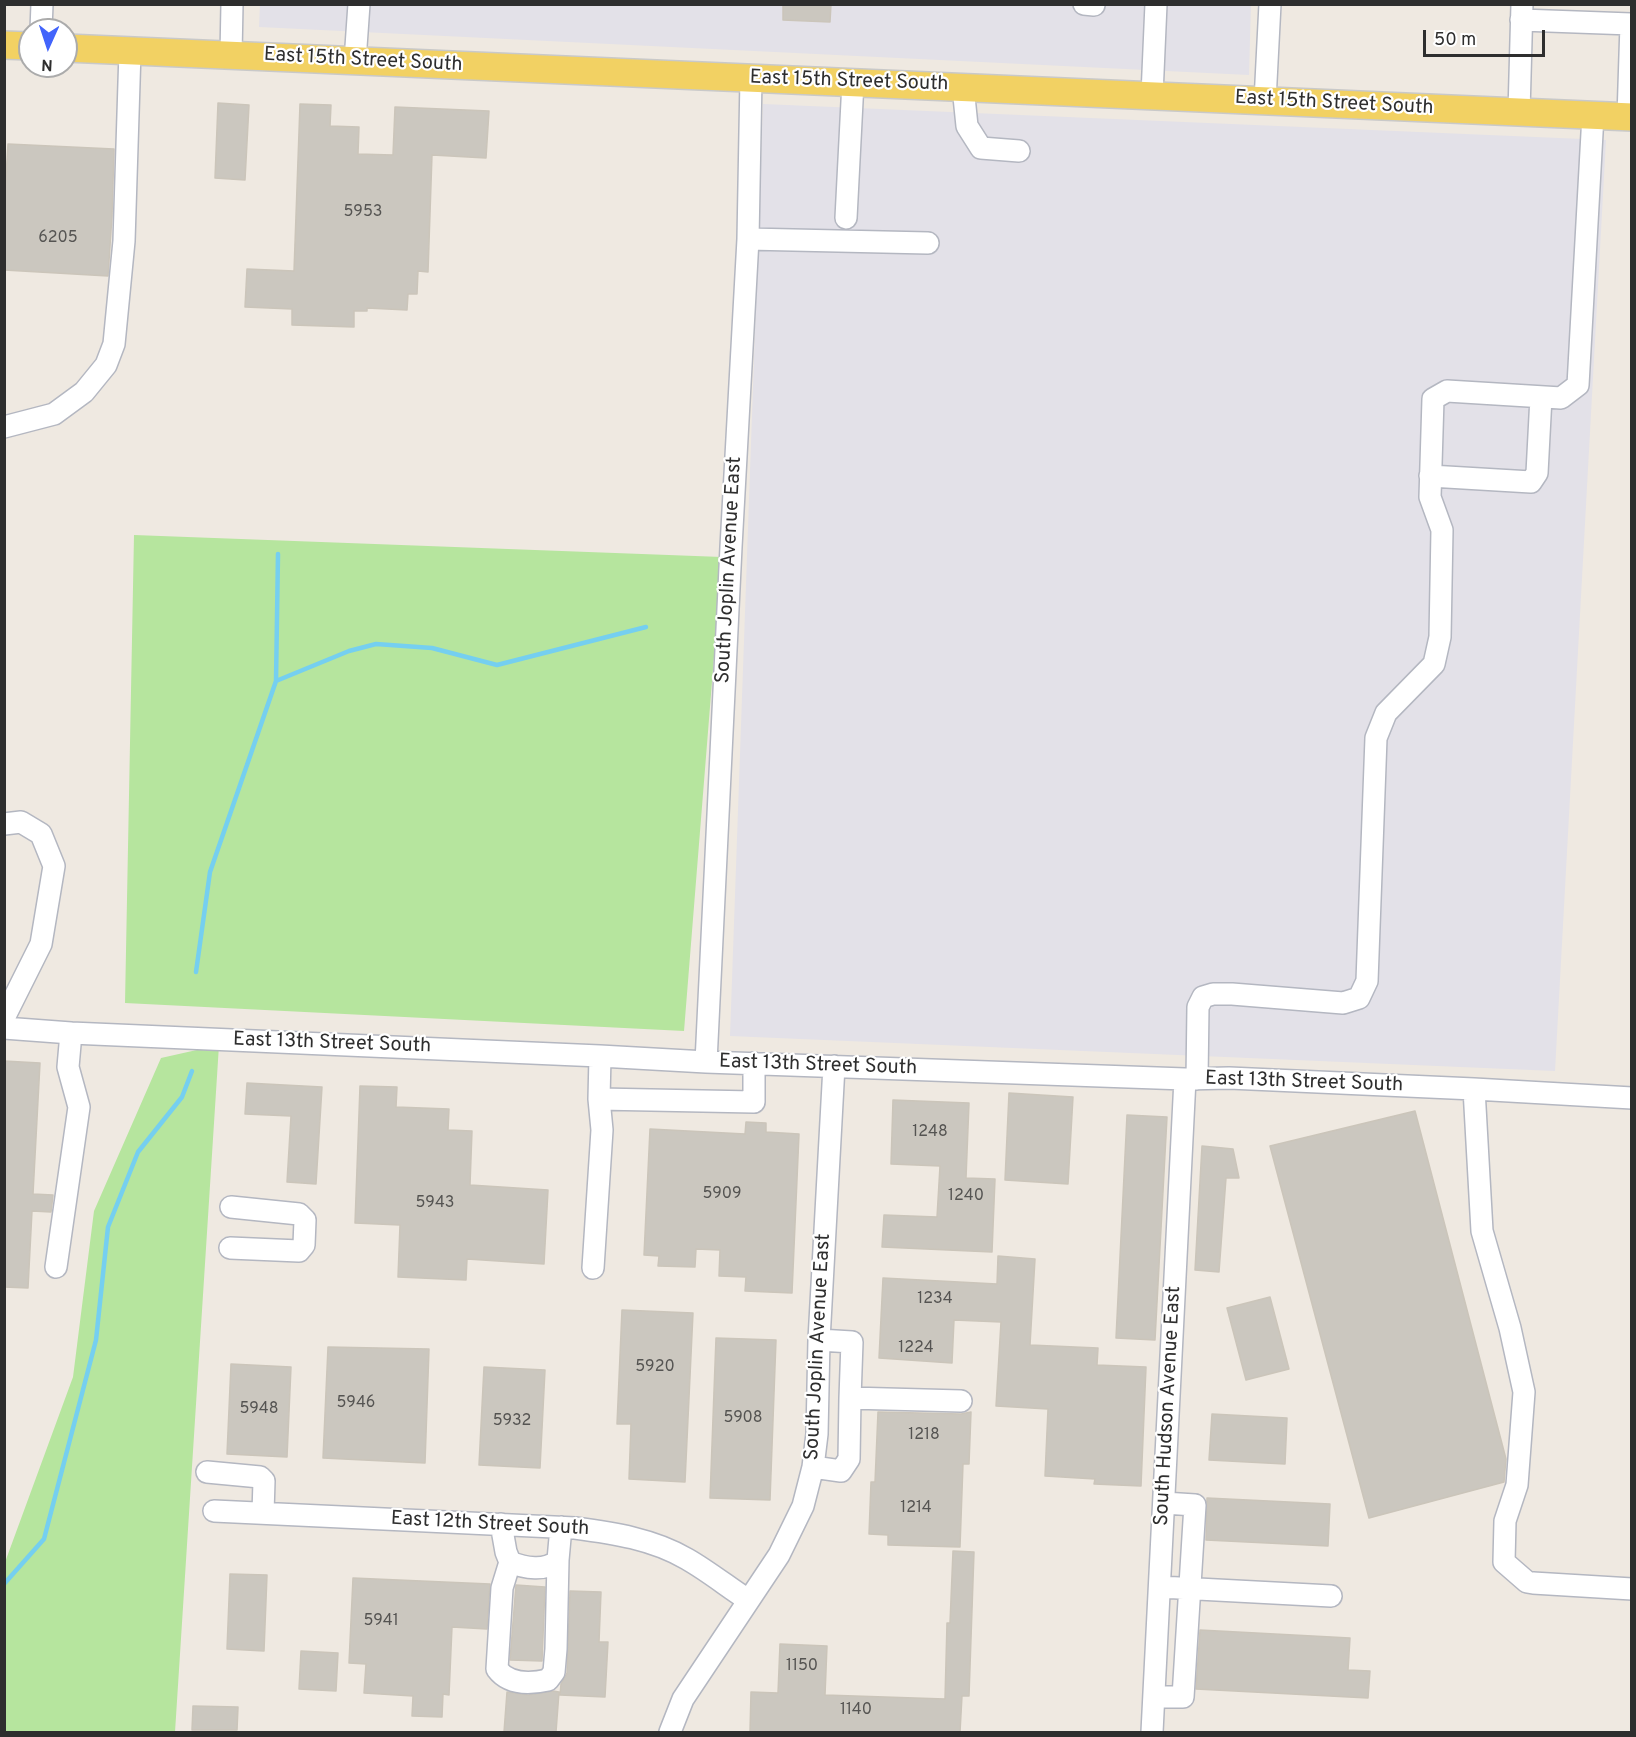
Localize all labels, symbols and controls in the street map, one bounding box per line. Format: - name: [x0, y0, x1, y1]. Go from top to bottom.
- north arrow: [18, 18, 78, 78]
- scale bar: [1426, 18, 1548, 56]
- text: 50 m: [1434, 29, 1476, 52]
- street label: East 15th Street South: [263, 44, 463, 78]
- text: N: [41, 54, 53, 74]
- street label: East 15th Street South: [749, 67, 949, 97]
- street label: East 15th Street South: [1234, 87, 1434, 121]
- house number: 5953: [344, 203, 382, 223]
- house number: 6205: [38, 229, 78, 249]
- street label: South Joplin Avenue East: [712, 456, 748, 684]
- street label: East 13th Street South: [232, 1029, 432, 1059]
- street label: East 13th Street South: [718, 1051, 918, 1081]
- street label: East 13th Street South: [1204, 1068, 1404, 1098]
- house number: 1248: [912, 1123, 948, 1143]
- house number: 5909: [702, 1185, 742, 1205]
- house number: 1240: [948, 1187, 984, 1207]
- house number: 5943: [416, 1194, 454, 1214]
- street label: South Joplin Avenue East: [801, 1233, 837, 1461]
- street label: South Hudson Avenue East: [1151, 1285, 1187, 1527]
- house number: 1234: [917, 1290, 953, 1310]
- house number: 1224: [898, 1339, 934, 1359]
- house number: 5920: [635, 1358, 675, 1378]
- house number: 5946: [337, 1394, 375, 1414]
- house number: 5948: [239, 1400, 279, 1420]
- house number: 5908: [723, 1409, 763, 1429]
- house number: 5932: [493, 1412, 531, 1432]
- house number: 1218: [908, 1426, 940, 1446]
- house number: 1214: [900, 1499, 932, 1519]
- street label: East 12th Street South: [390, 1508, 590, 1542]
- house number: 5941: [363, 1612, 399, 1632]
- house number: 1150: [786, 1657, 818, 1677]
- house number: 1140: [840, 1701, 872, 1721]

